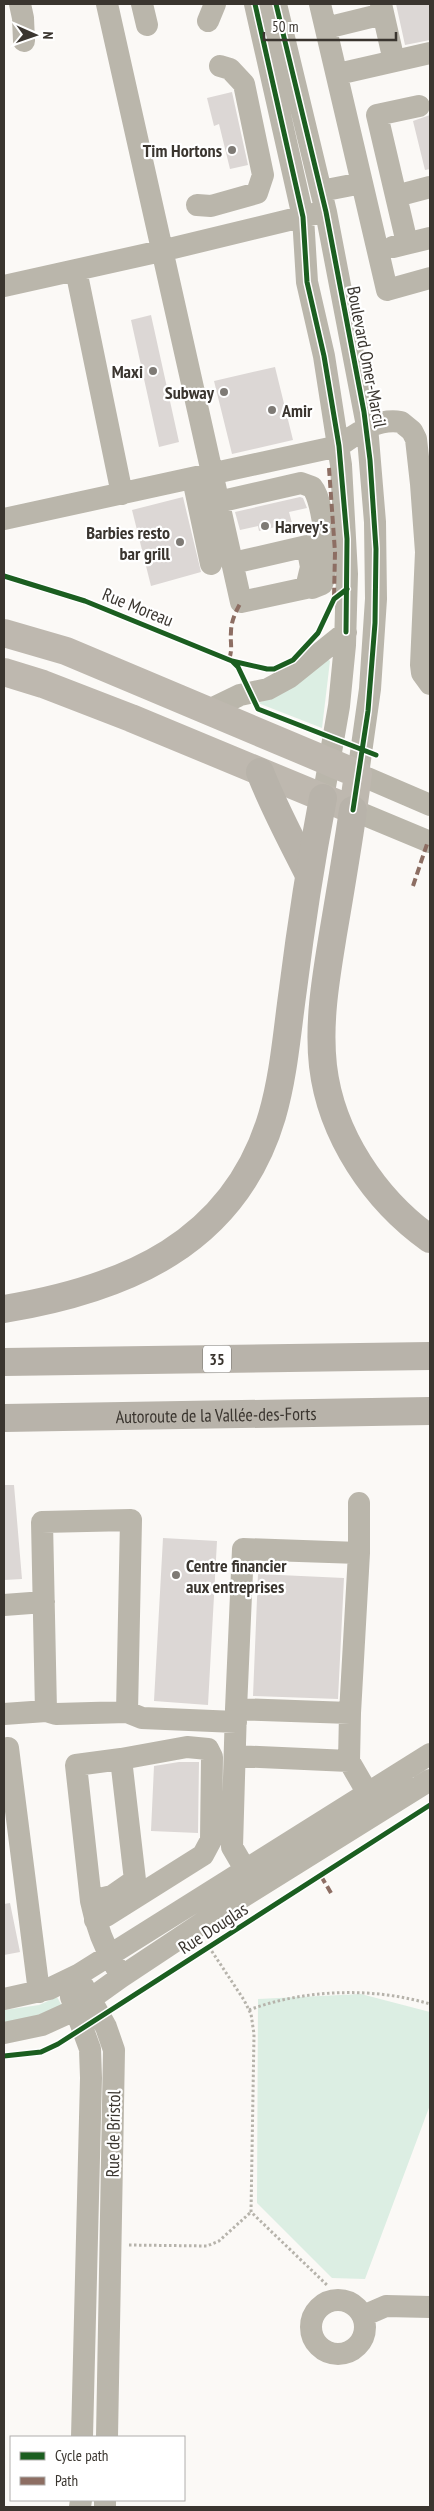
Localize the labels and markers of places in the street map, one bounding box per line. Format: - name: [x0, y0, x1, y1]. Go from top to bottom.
- place label: Tim Hortons: [143, 139, 222, 162]
- marker: Tim Hortons: [226, 144, 238, 156]
- place label: Maxi: [112, 360, 143, 383]
- marker: Maxi: [147, 365, 159, 377]
- place label: Subway: [165, 381, 215, 404]
- marker: Subway: [218, 386, 230, 398]
- place label: Amir: [281, 399, 313, 422]
- marker: Amir: [266, 404, 278, 416]
- place label: Harvey's: [275, 515, 328, 538]
- marker: Harvey's: [259, 520, 271, 532]
- place label: Barbies resto bar grill: [86, 521, 171, 565]
- marker: Barbies resto bar grill: [174, 536, 186, 548]
- place label: Centre financier aux entreprises: [186, 1554, 287, 1598]
- marker: Centre financier aux entreprises: [170, 1569, 182, 1581]

